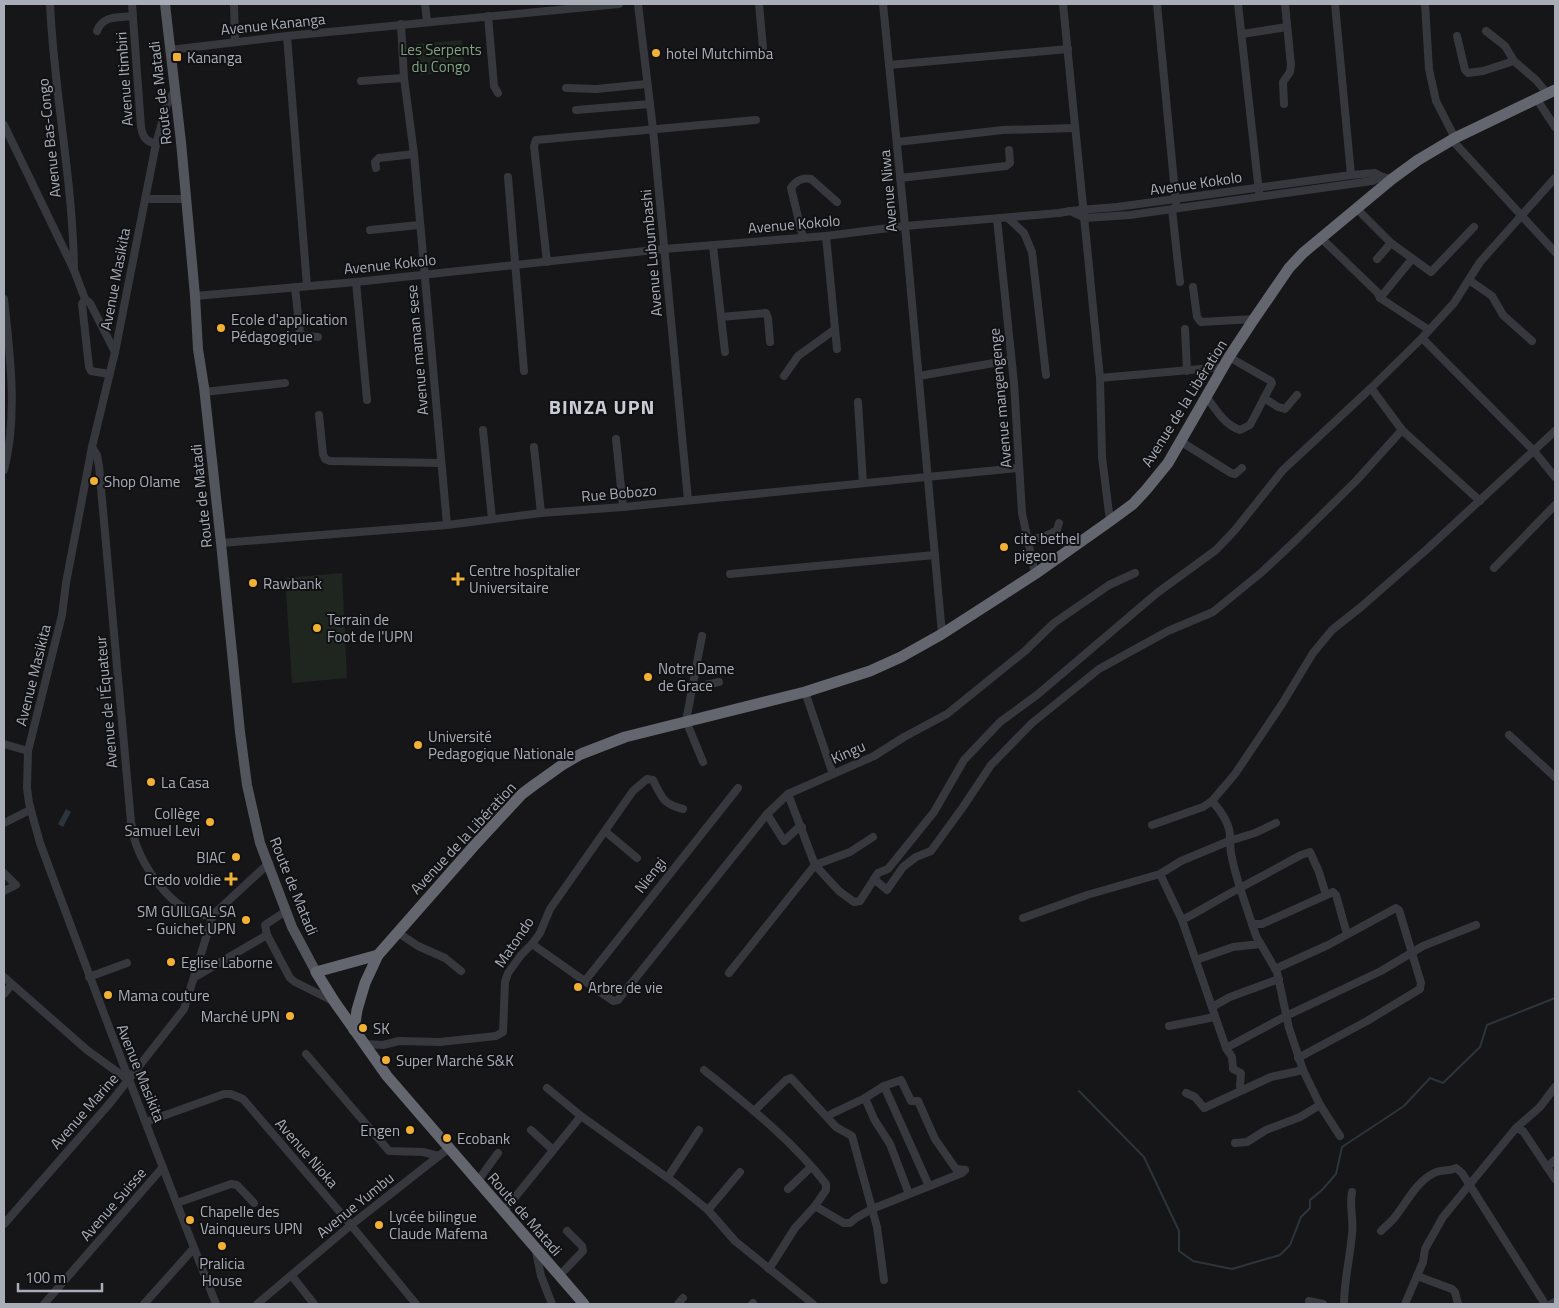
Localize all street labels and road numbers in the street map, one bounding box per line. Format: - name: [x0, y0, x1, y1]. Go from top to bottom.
- street label: Avenue Kananga: [220, 7, 327, 41]
- street label: Avenue Itimbiri: [109, 31, 139, 127]
- street label: Route de Matadi: [142, 40, 178, 146]
- street label: Avenue Bas-Congo: [31, 77, 67, 199]
- street label: Avenue Niwa: [873, 148, 903, 233]
- street label: Avenue Kokolo: [1148, 165, 1244, 201]
- street label: Avenue Lubumbashi: [634, 189, 668, 317]
- street label: Avenue Kokolo: [747, 208, 841, 239]
- street label: Avenue Masikita: [94, 225, 136, 332]
- street label: Avenue Kokolo: [343, 248, 437, 280]
- street label: Avenue maman sese: [400, 284, 434, 416]
- street label: Avenue mangengenge: [982, 327, 1018, 469]
- street label: Avenue de la Libération: [1135, 335, 1233, 471]
- street label: Route de Matadi: [184, 443, 218, 549]
- street label: Rue Bobozo: [580, 478, 658, 508]
- street label: Avenue Masikita: [9, 621, 57, 728]
- street label: Avenue de l'Équateur: [89, 635, 123, 769]
- street label: Kingu: [827, 734, 869, 770]
- street label: Avenue de la Libération: [405, 777, 521, 899]
- street label: Route de Matadi: [264, 833, 324, 939]
- street label: Niengi: [629, 852, 671, 898]
- street label: Matondo: [488, 912, 540, 972]
- street label: Avenue Masikita: [111, 1021, 171, 1126]
- street label: Avenue Marine: [44, 1068, 124, 1154]
- street label: Avenue Nioka: [270, 1113, 344, 1193]
- street label: Avenue Suisse: [74, 1162, 152, 1246]
- street label: Avenue Yumbu: [311, 1167, 399, 1243]
- street label: Route de Matadi: [482, 1167, 568, 1261]

